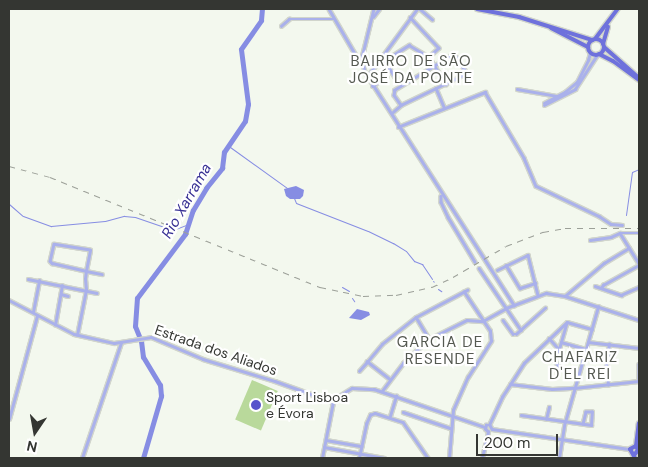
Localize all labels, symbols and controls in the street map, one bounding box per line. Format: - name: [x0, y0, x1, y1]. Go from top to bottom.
- district label: BAIRRO DE SÃO JOSÉ DA PONTE: [347, 52, 475, 87]
- water label: Rio Xarrama: [158, 160, 216, 242]
- street label: Estrada dos Aliados: [153, 321, 279, 379]
- district label: GARCIA DE RESENDE: [396, 333, 484, 368]
- district label: CHAFARIZ D'EL REI: [541, 348, 619, 383]
- place label: Sport Lisboa e Évora: [266, 389, 348, 422]
- marker: Sport Lisboa e Évora: [250, 399, 262, 411]
- north arrow: [10, 407, 60, 457]
- scale bar: [478, 424, 560, 456]
- text: 200 m: [484, 433, 530, 453]
- text: N: [25, 437, 39, 457]

